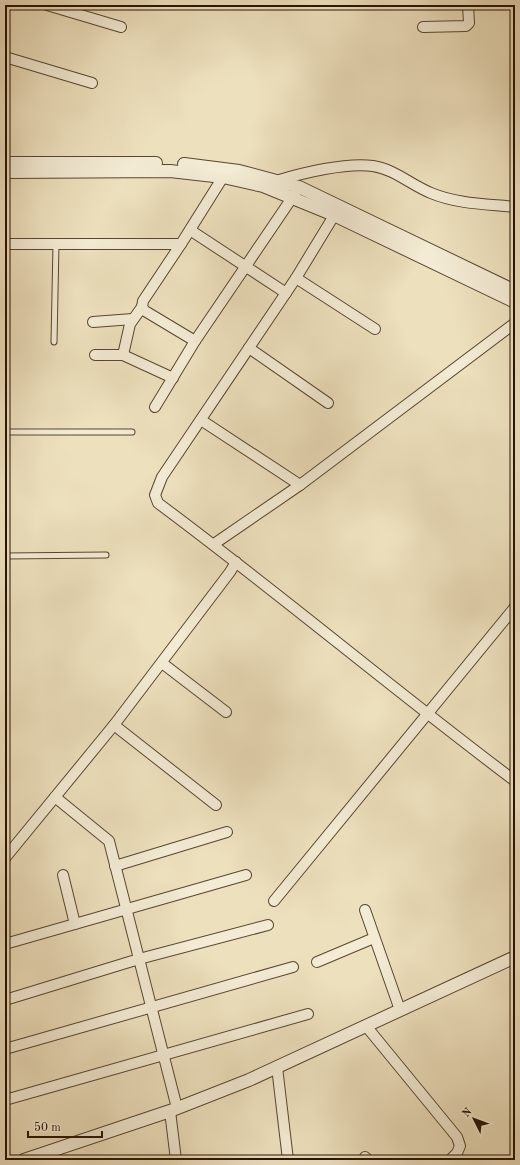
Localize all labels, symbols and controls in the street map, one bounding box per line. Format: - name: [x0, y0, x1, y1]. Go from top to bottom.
- north arrow: [454, 1099, 494, 1139]
- text: N: [461, 1106, 475, 1120]
- scale bar: [28, 1113, 102, 1139]
- text: 50 m: [34, 1121, 61, 1134]

